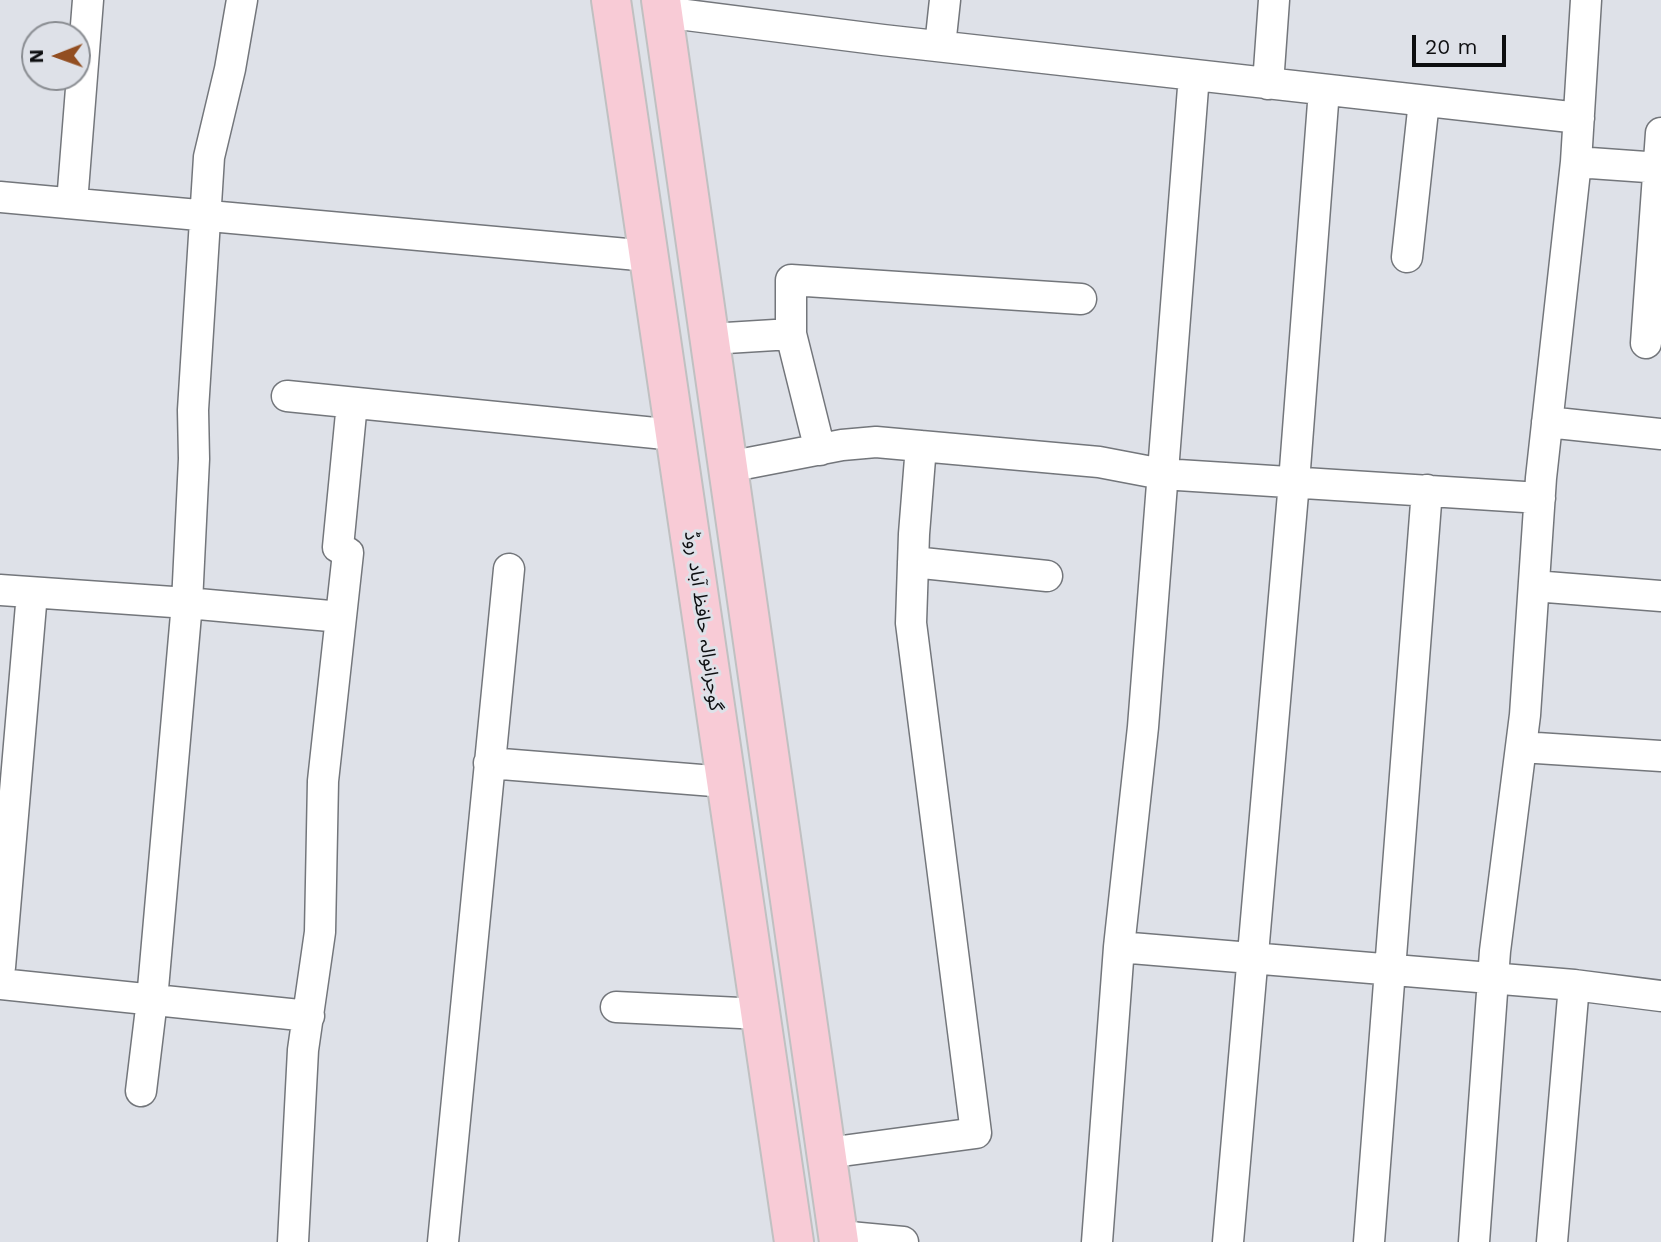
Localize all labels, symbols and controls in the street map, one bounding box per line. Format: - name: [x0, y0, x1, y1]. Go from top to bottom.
- north arrow: [21, 21, 91, 91]
- scale bar: [1416, 21, 1510, 65]
- text: 20 m: [1425, 34, 1477, 59]
- text: N: [25, 49, 48, 64]
- street label: گوجرانوالہ حافظ آباد روڈ: [679, 530, 727, 712]

